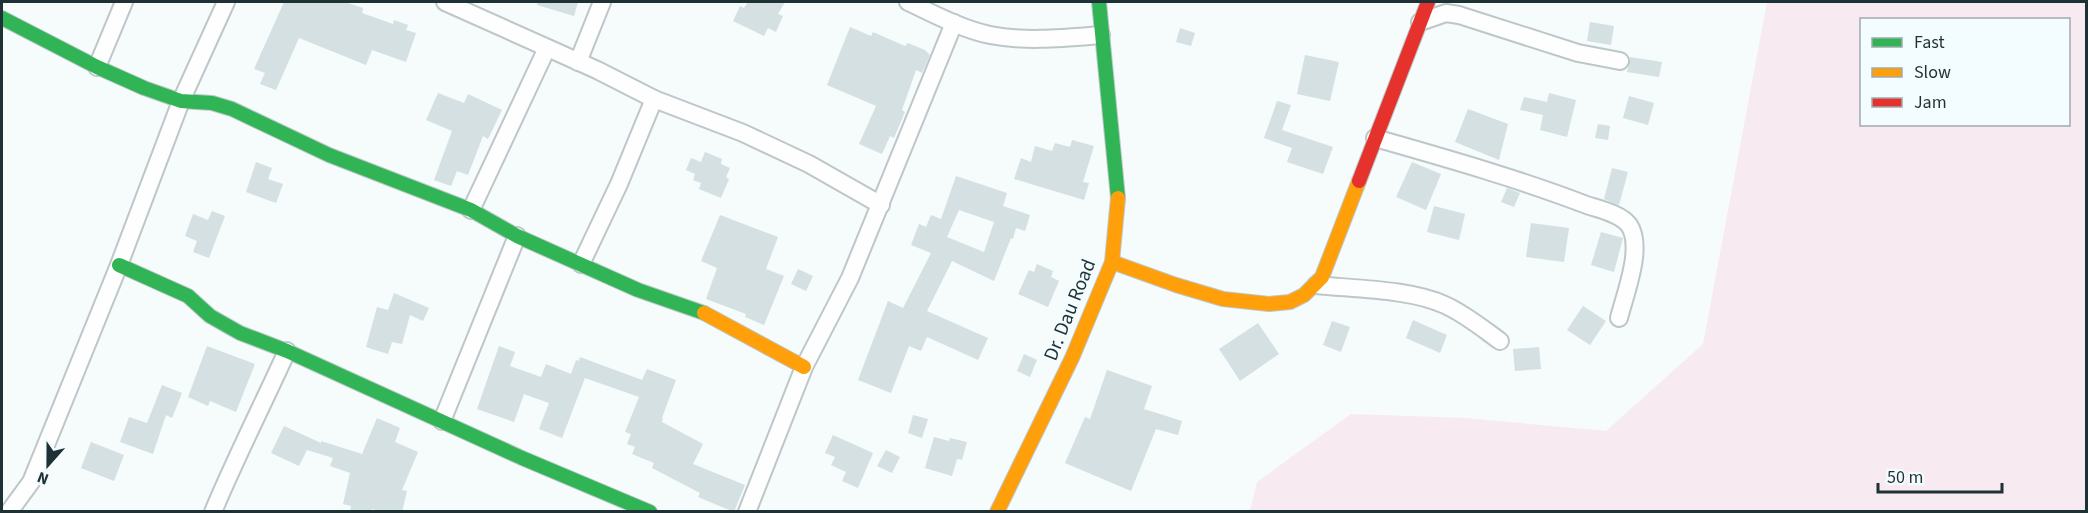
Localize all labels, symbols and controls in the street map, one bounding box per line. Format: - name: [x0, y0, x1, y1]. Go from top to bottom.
- legend: [1860, 18, 2070, 126]
- text: Fast: [1914, 30, 1945, 55]
- text: Slow: [1914, 60, 1951, 85]
- text: Jam: [1914, 90, 1947, 115]
- street label: Dr. Dau Road: [1037, 255, 1103, 365]
- north arrow: [18, 435, 78, 495]
- scale bar: [1878, 456, 2002, 494]
- text: 50 m: [1887, 465, 1923, 490]
- text: N: [34, 466, 52, 490]

